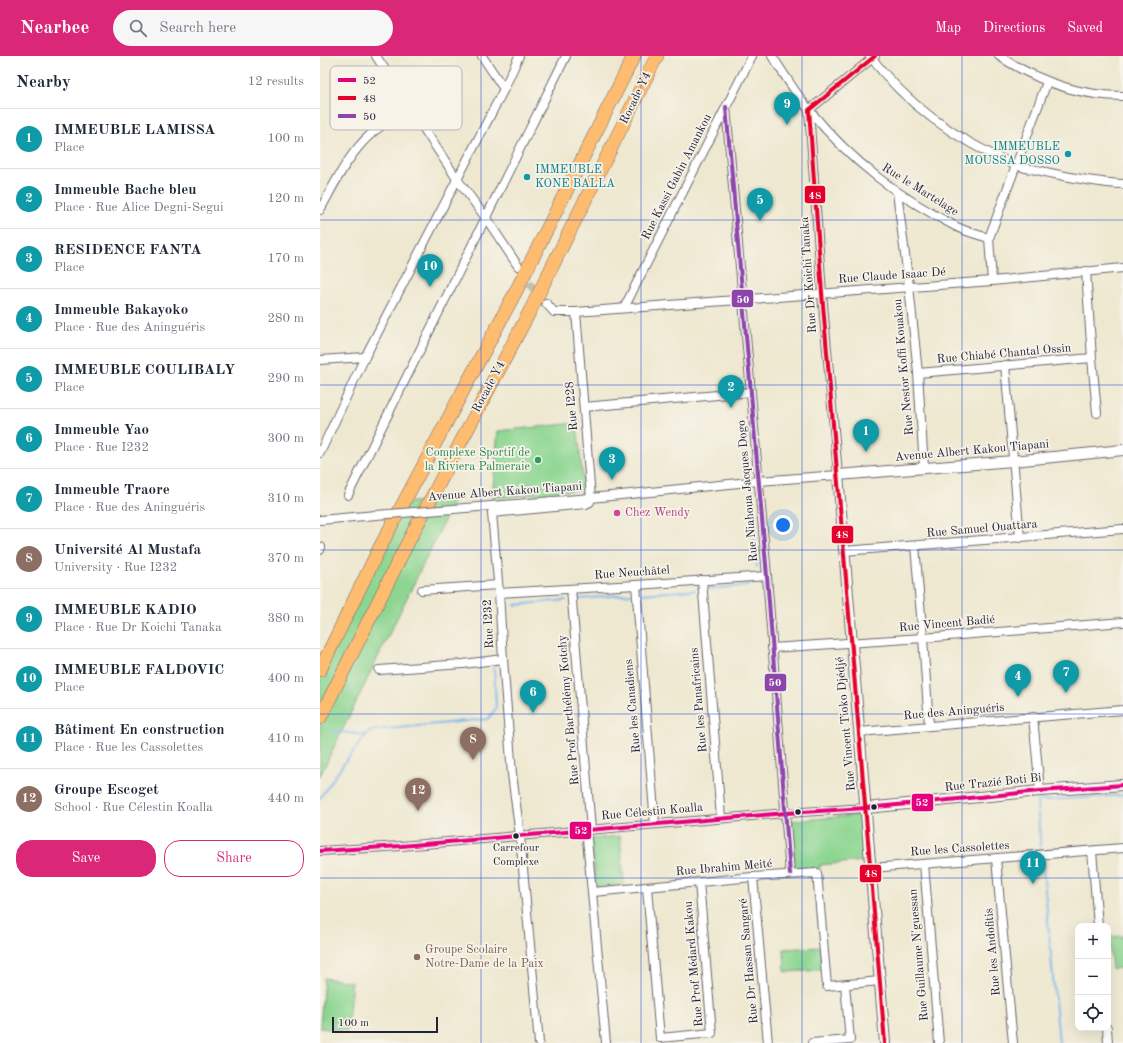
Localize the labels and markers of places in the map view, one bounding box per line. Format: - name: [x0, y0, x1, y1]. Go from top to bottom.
- pin: 9: [774, 92, 800, 125]
- place label: IMMEUBLE MOUSSA DOSSO: [964, 141, 1060, 167]
- marker: IMMEUBLE MOUSSA DOSSO: [1063, 149, 1073, 159]
- place label: IMMEUBLE KONE BALLA: [535, 164, 615, 190]
- marker: IMMEUBLE KONE BALLA: [522, 172, 532, 182]
- pin: 5: [747, 188, 773, 221]
- pin: 10: [417, 254, 443, 287]
- pin: 2: [718, 375, 744, 408]
- pin: 1: [853, 419, 879, 452]
- place label: Complexe Sportif de la Riviera Palmeraie: [425, 447, 530, 473]
- pin: 3: [599, 447, 625, 480]
- marker: Complexe Sportif de la Riviera Palmeraie: [533, 455, 543, 465]
- place label: Chez Wendy: [625, 507, 691, 519]
- marker: Chez Wendy: [612, 508, 622, 518]
- pin: 7: [1053, 660, 1079, 693]
- pin: 4: [1005, 664, 1031, 697]
- pin: 6: [520, 680, 546, 713]
- pin: 8: [460, 727, 486, 760]
- pin: 12: [405, 778, 431, 811]
- unlabelled marker: [869, 802, 879, 812]
- unlabelled marker: [793, 807, 803, 817]
- marker: Carrefour Complexe: [511, 831, 521, 841]
- place label: Carrefour Complexe: [493, 843, 540, 868]
- pin: 11: [1020, 851, 1046, 884]
- place label: Groupe Scolaire Notre-Dame de la Paix: [425, 944, 544, 970]
- marker: Groupe Scolaire Notre-Dame de la Paix: [412, 952, 422, 962]

